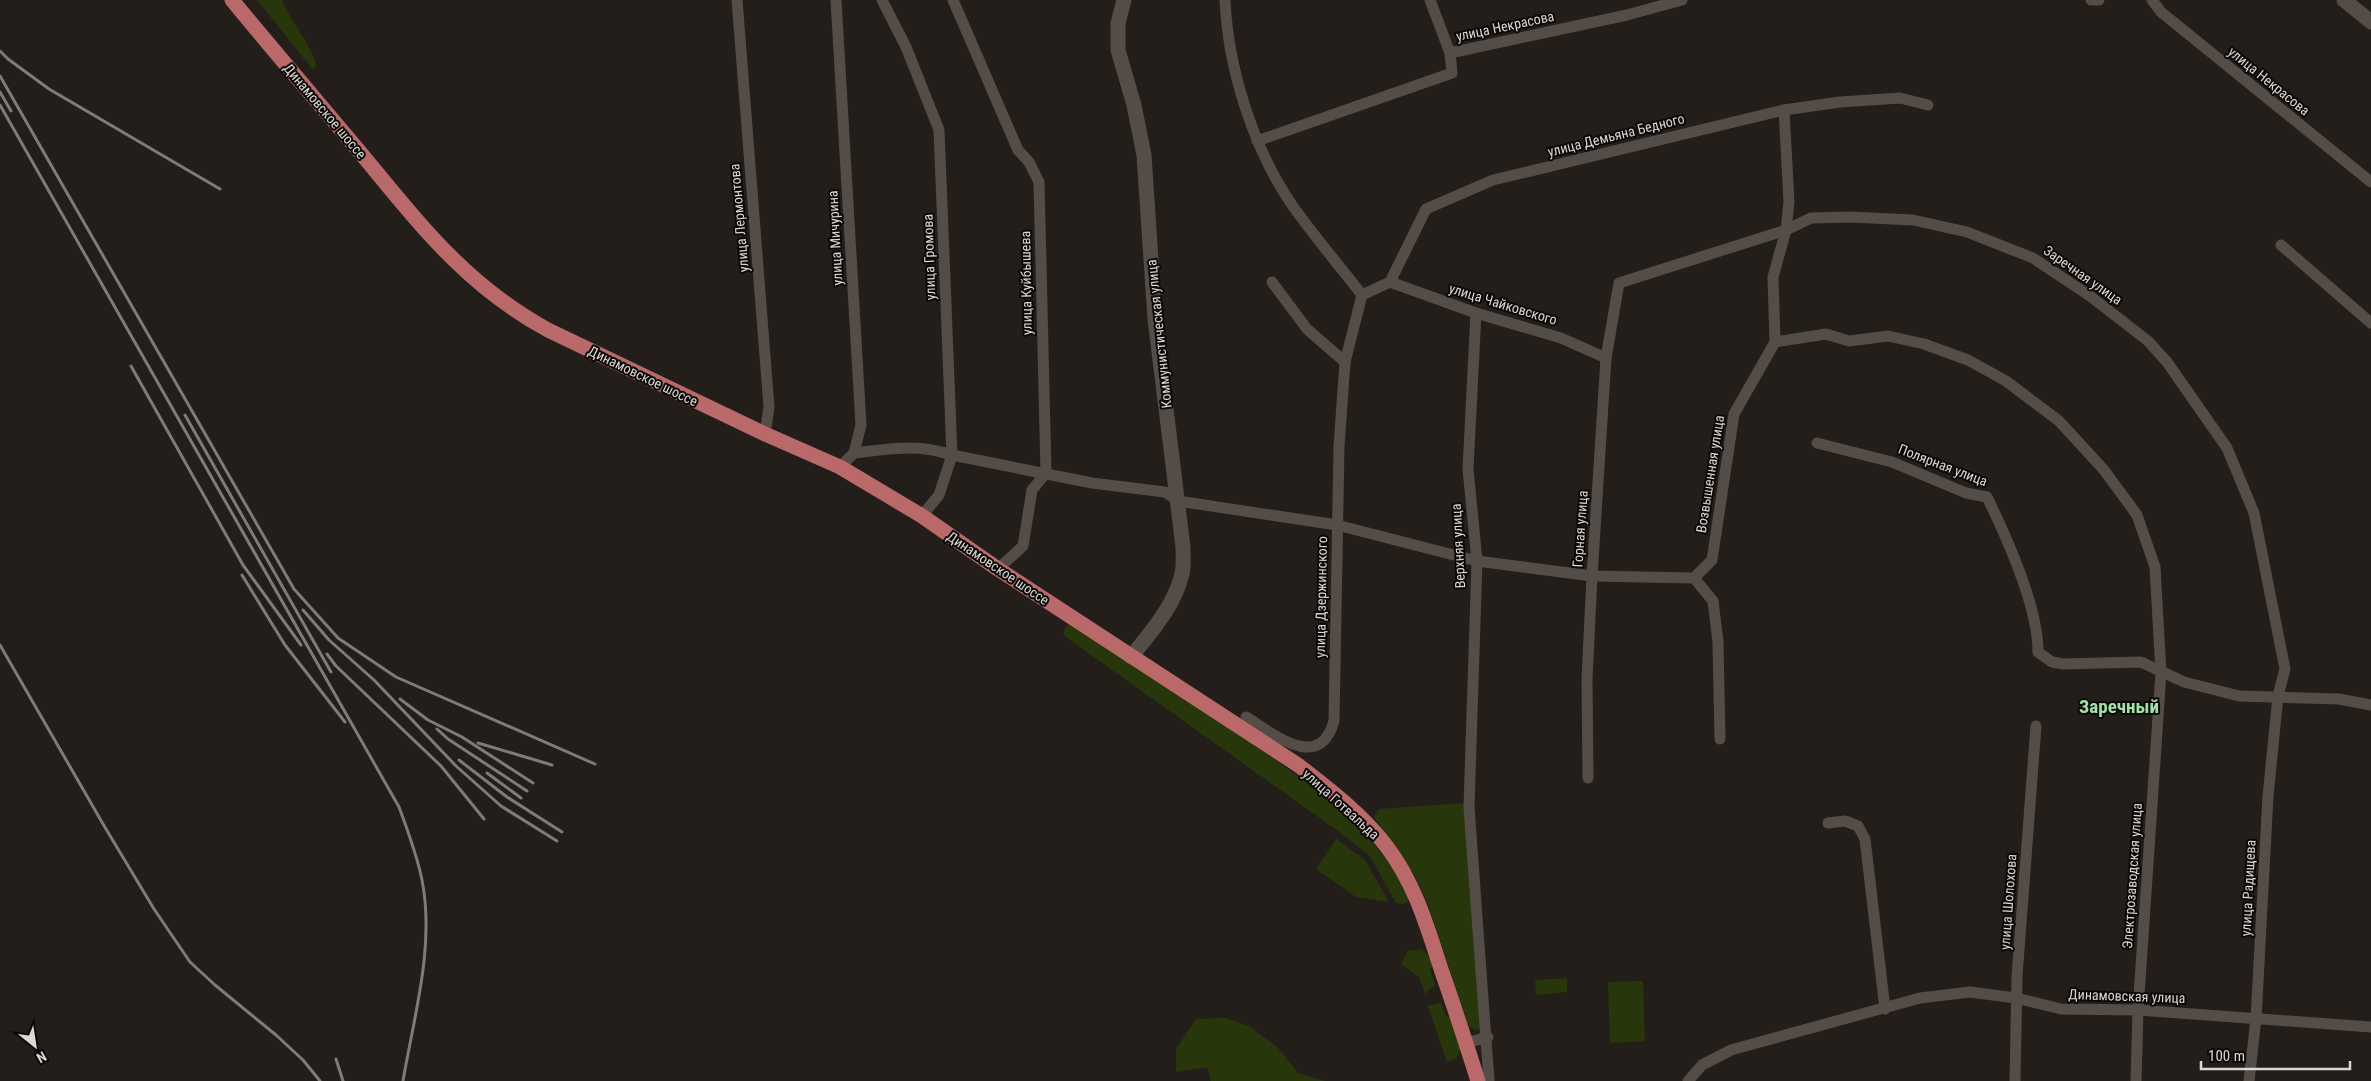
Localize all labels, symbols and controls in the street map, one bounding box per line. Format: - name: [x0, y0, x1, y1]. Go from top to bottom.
- street label: улица Некрасова: [1454, 8, 1556, 44]
- street label: улица Некрасова: [2225, 43, 2313, 119]
- street label: Динамовское шоссе: [280, 60, 370, 162]
- street label: улица Демьяна Бедного: [1546, 110, 1686, 160]
- street label: улица Лермонтова: [726, 163, 752, 273]
- street label: улица Мичурина: [825, 190, 845, 286]
- street label: улица Громова: [919, 214, 939, 300]
- street label: улица Куйбышева: [1017, 231, 1035, 335]
- street label: Заречная улица: [2041, 242, 2125, 308]
- street label: Коммунистическая улица: [1143, 259, 1175, 409]
- street label: улица Чайковского: [1447, 280, 1559, 328]
- street label: Динамовское шоссе: [586, 343, 701, 410]
- street label: Возвышенная улица: [1693, 414, 1727, 534]
- street label: Полярная улица: [1896, 441, 1990, 489]
- street label: Горная улица: [1569, 490, 1591, 568]
- street label: Верхняя улица: [1448, 503, 1468, 589]
- street label: Динамовское шоссе: [944, 528, 1052, 608]
- street label: улица Дзержинского: [1312, 536, 1330, 658]
- district label: Заречный: [2079, 695, 2159, 718]
- street label: улица Готвальда: [1299, 766, 1383, 842]
- street label: Электрозаводская улица: [2119, 803, 2145, 949]
- street label: улица Радищева: [2237, 839, 2259, 937]
- street label: улица Шолохова: [1997, 853, 2019, 951]
- street label: Динамовская улица: [2068, 986, 2186, 1006]
- north arrow: [10, 1021, 60, 1071]
- scale bar: [2201, 1038, 2350, 1070]
- text: 100 m: [2208, 1047, 2245, 1065]
- text: N: [34, 1048, 49, 1066]

